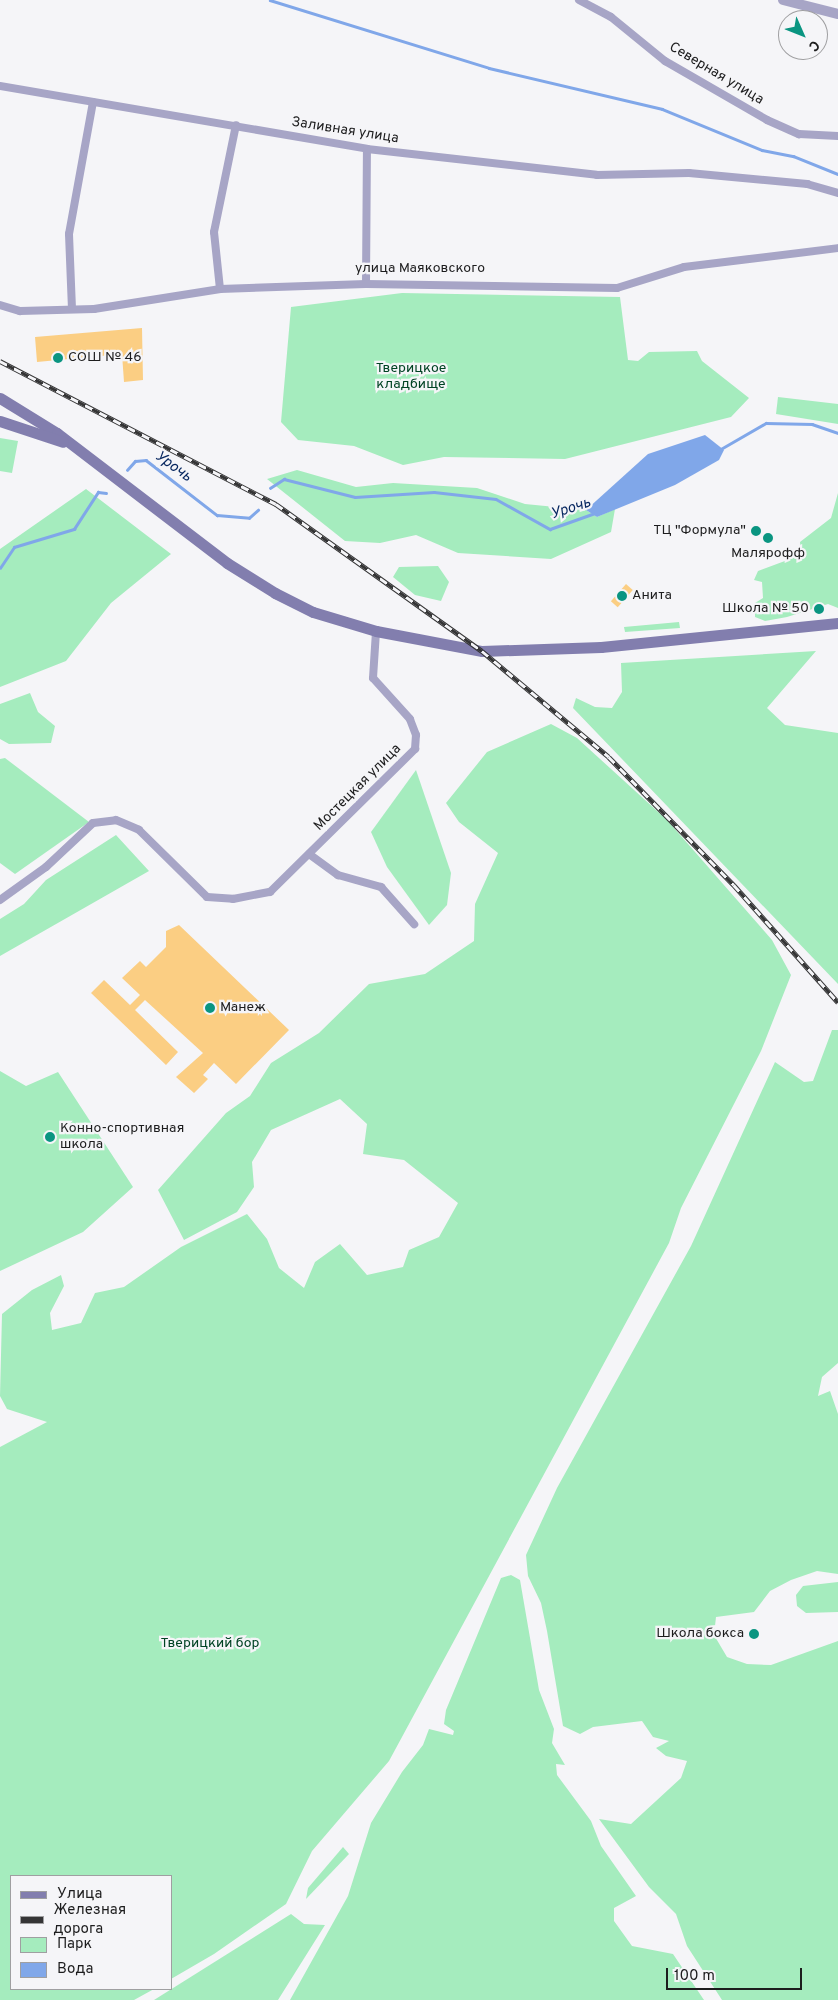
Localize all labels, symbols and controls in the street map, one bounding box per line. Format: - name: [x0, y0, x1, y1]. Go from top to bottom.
- north arrow: [778, 10, 828, 60]
- text: С: [804, 36, 823, 54]
- street label: Северная улица: [666, 39, 766, 109]
- street label: Заливная улица: [290, 114, 400, 148]
- street label: улица Маяковского: [355, 261, 485, 277]
- place label: СОШ № 46: [68, 350, 142, 366]
- marker: СОШ № 46: [52, 352, 64, 364]
- park label: Тверицкое кладбище: [376, 361, 446, 394]
- water label: Урочь: [151, 448, 195, 486]
- water label: Урочь: [549, 494, 593, 524]
- place label: ТЦ "Формула": [653, 523, 746, 539]
- marker: ТЦ "Формула": [750, 525, 762, 537]
- marker: Малярофф: [762, 532, 774, 544]
- place label: Малярофф: [731, 546, 805, 562]
- place label: Анита: [632, 588, 672, 604]
- marker: Анита: [616, 590, 628, 602]
- place label: Школа № 50: [722, 601, 809, 617]
- marker: Школа № 50: [813, 603, 825, 615]
- street label: Мостецкая улица: [311, 741, 405, 835]
- place label: Манеж: [220, 1000, 266, 1016]
- marker: Манеж: [204, 1002, 216, 1014]
- place label: Конно-спортивная школа: [60, 1121, 184, 1154]
- marker: Конно-спортивная школа: [44, 1131, 56, 1143]
- place label: Школа бокса: [656, 1626, 744, 1642]
- marker: Школа бокса: [748, 1628, 760, 1640]
- park label: Тверицкий бор: [161, 1636, 259, 1652]
- legend: [10, 1875, 172, 1990]
- text: Улица: [57, 1885, 102, 1904]
- text: Железная дорога: [54, 1901, 126, 1939]
- text: Парк: [57, 1935, 92, 1954]
- scale bar: [668, 1958, 804, 1990]
- text: Вода: [57, 1960, 93, 1979]
- text: 100 m: [674, 1967, 715, 1986]

